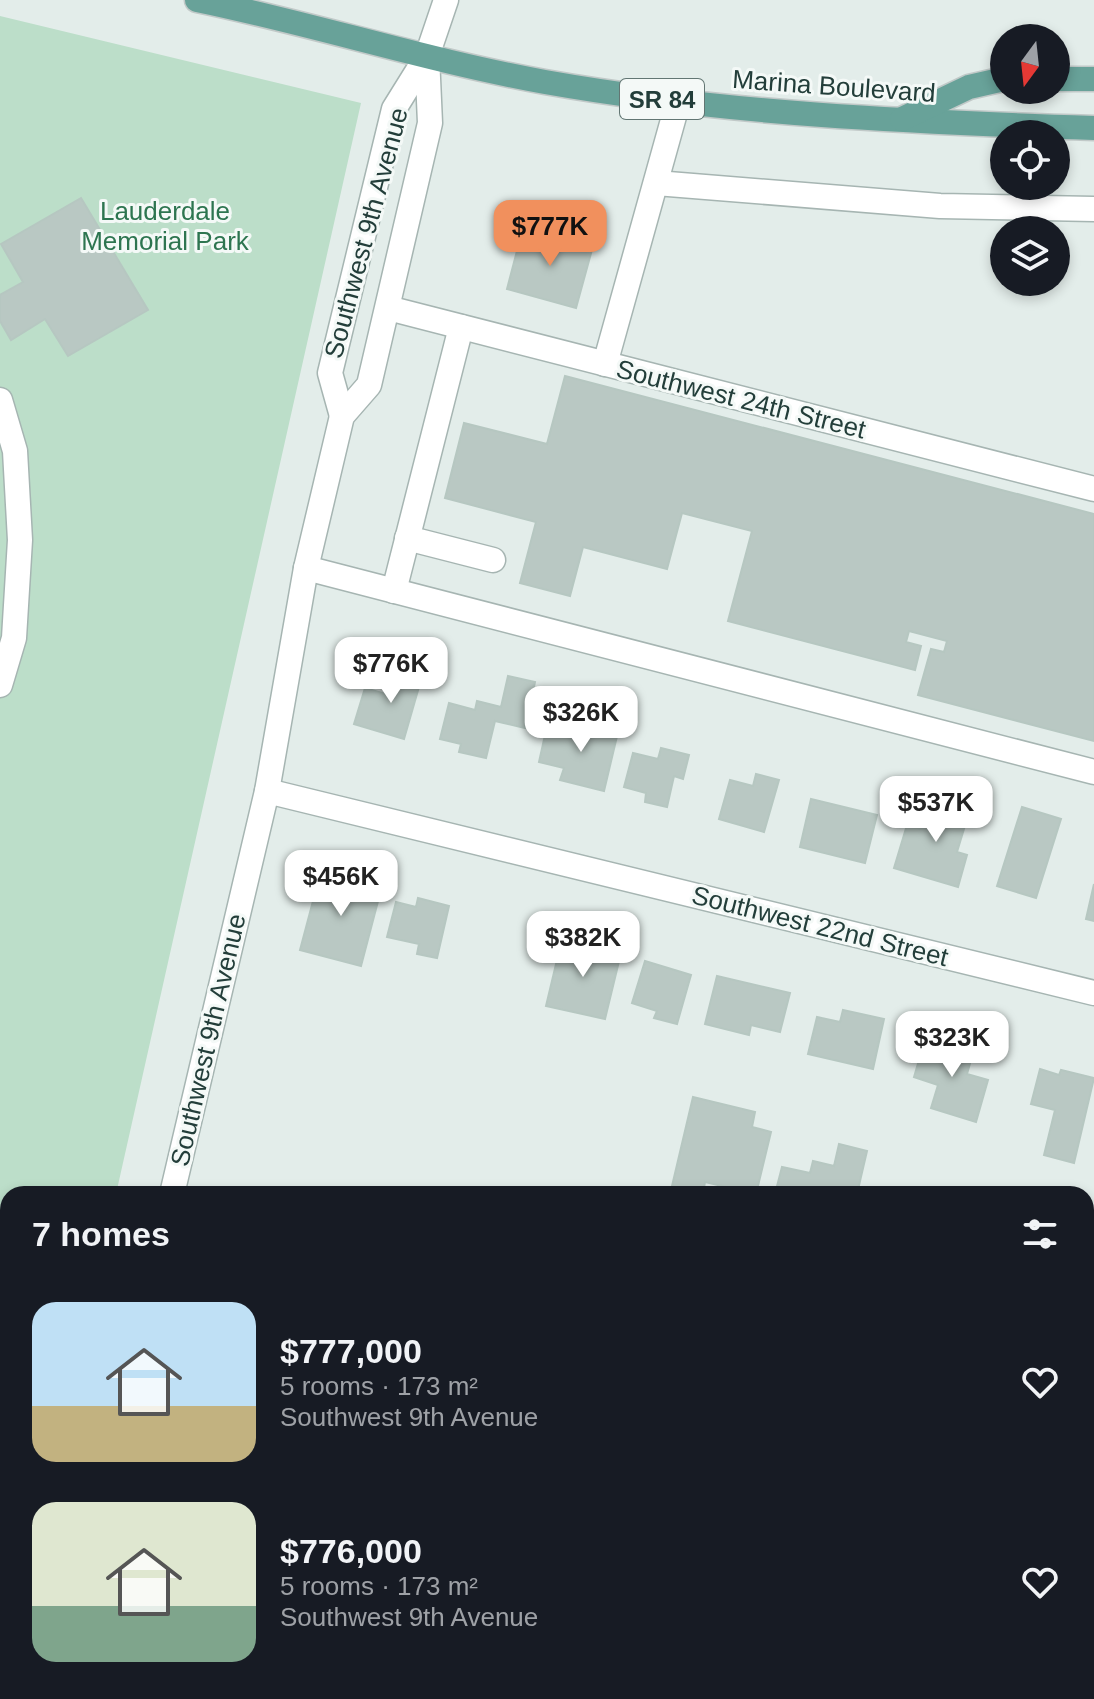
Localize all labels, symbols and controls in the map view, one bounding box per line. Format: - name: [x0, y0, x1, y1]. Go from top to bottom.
- north arrow: [990, 24, 1070, 104]
- map controls: [990, 24, 1070, 296]
- street label: Marina Boulevard: [731, 64, 937, 108]
- road number: SR 84: [620, 79, 704, 119]
- street label: Southwest 9th Avenue: [318, 104, 414, 362]
- button: locate: [990, 120, 1070, 200]
- park label: Lauderdale Memorial Park: [81, 196, 250, 256]
- pin: $777K: [494, 200, 606, 268]
- text: $777K: [512, 211, 588, 241]
- button: layers: [990, 216, 1070, 296]
- street label: Southwest 24th Street: [613, 354, 869, 445]
- pin: $776K: [335, 637, 447, 705]
- text: $776K: [353, 648, 429, 678]
- pin: $326K: [525, 686, 637, 754]
- text: $326K: [543, 697, 619, 727]
- pin: $537K: [880, 776, 992, 844]
- text: $537K: [898, 787, 974, 817]
- pin: $456K: [285, 850, 397, 918]
- text: $456K: [303, 861, 379, 891]
- street label: Southwest 22nd Street: [689, 880, 952, 973]
- street label: Southwest 9th Avenue: [164, 911, 252, 1169]
- pin: $382K: [527, 911, 639, 979]
- text: $382K: [545, 922, 621, 952]
- pin: $323K: [896, 1011, 1008, 1079]
- text: $323K: [914, 1022, 990, 1052]
- icon: filters: [1018, 1212, 1062, 1256]
- text: 7 homes: [32, 1215, 170, 1253]
- text: $777,000: [280, 1332, 422, 1370]
- icon: home: [96, 1334, 192, 1430]
- icon: heart: [1018, 1360, 1062, 1404]
- text: 5 rooms · 173 m²: [280, 1371, 478, 1401]
- text: Southwest 9th Avenue: [280, 1402, 538, 1432]
- text: $776,000: [280, 1532, 422, 1570]
- icon: home: [96, 1534, 192, 1630]
- icon: heart: [1018, 1560, 1062, 1604]
- text: 5 rooms · 173 m²: [280, 1571, 478, 1601]
- text: Southwest 9th Avenue: [280, 1602, 538, 1632]

